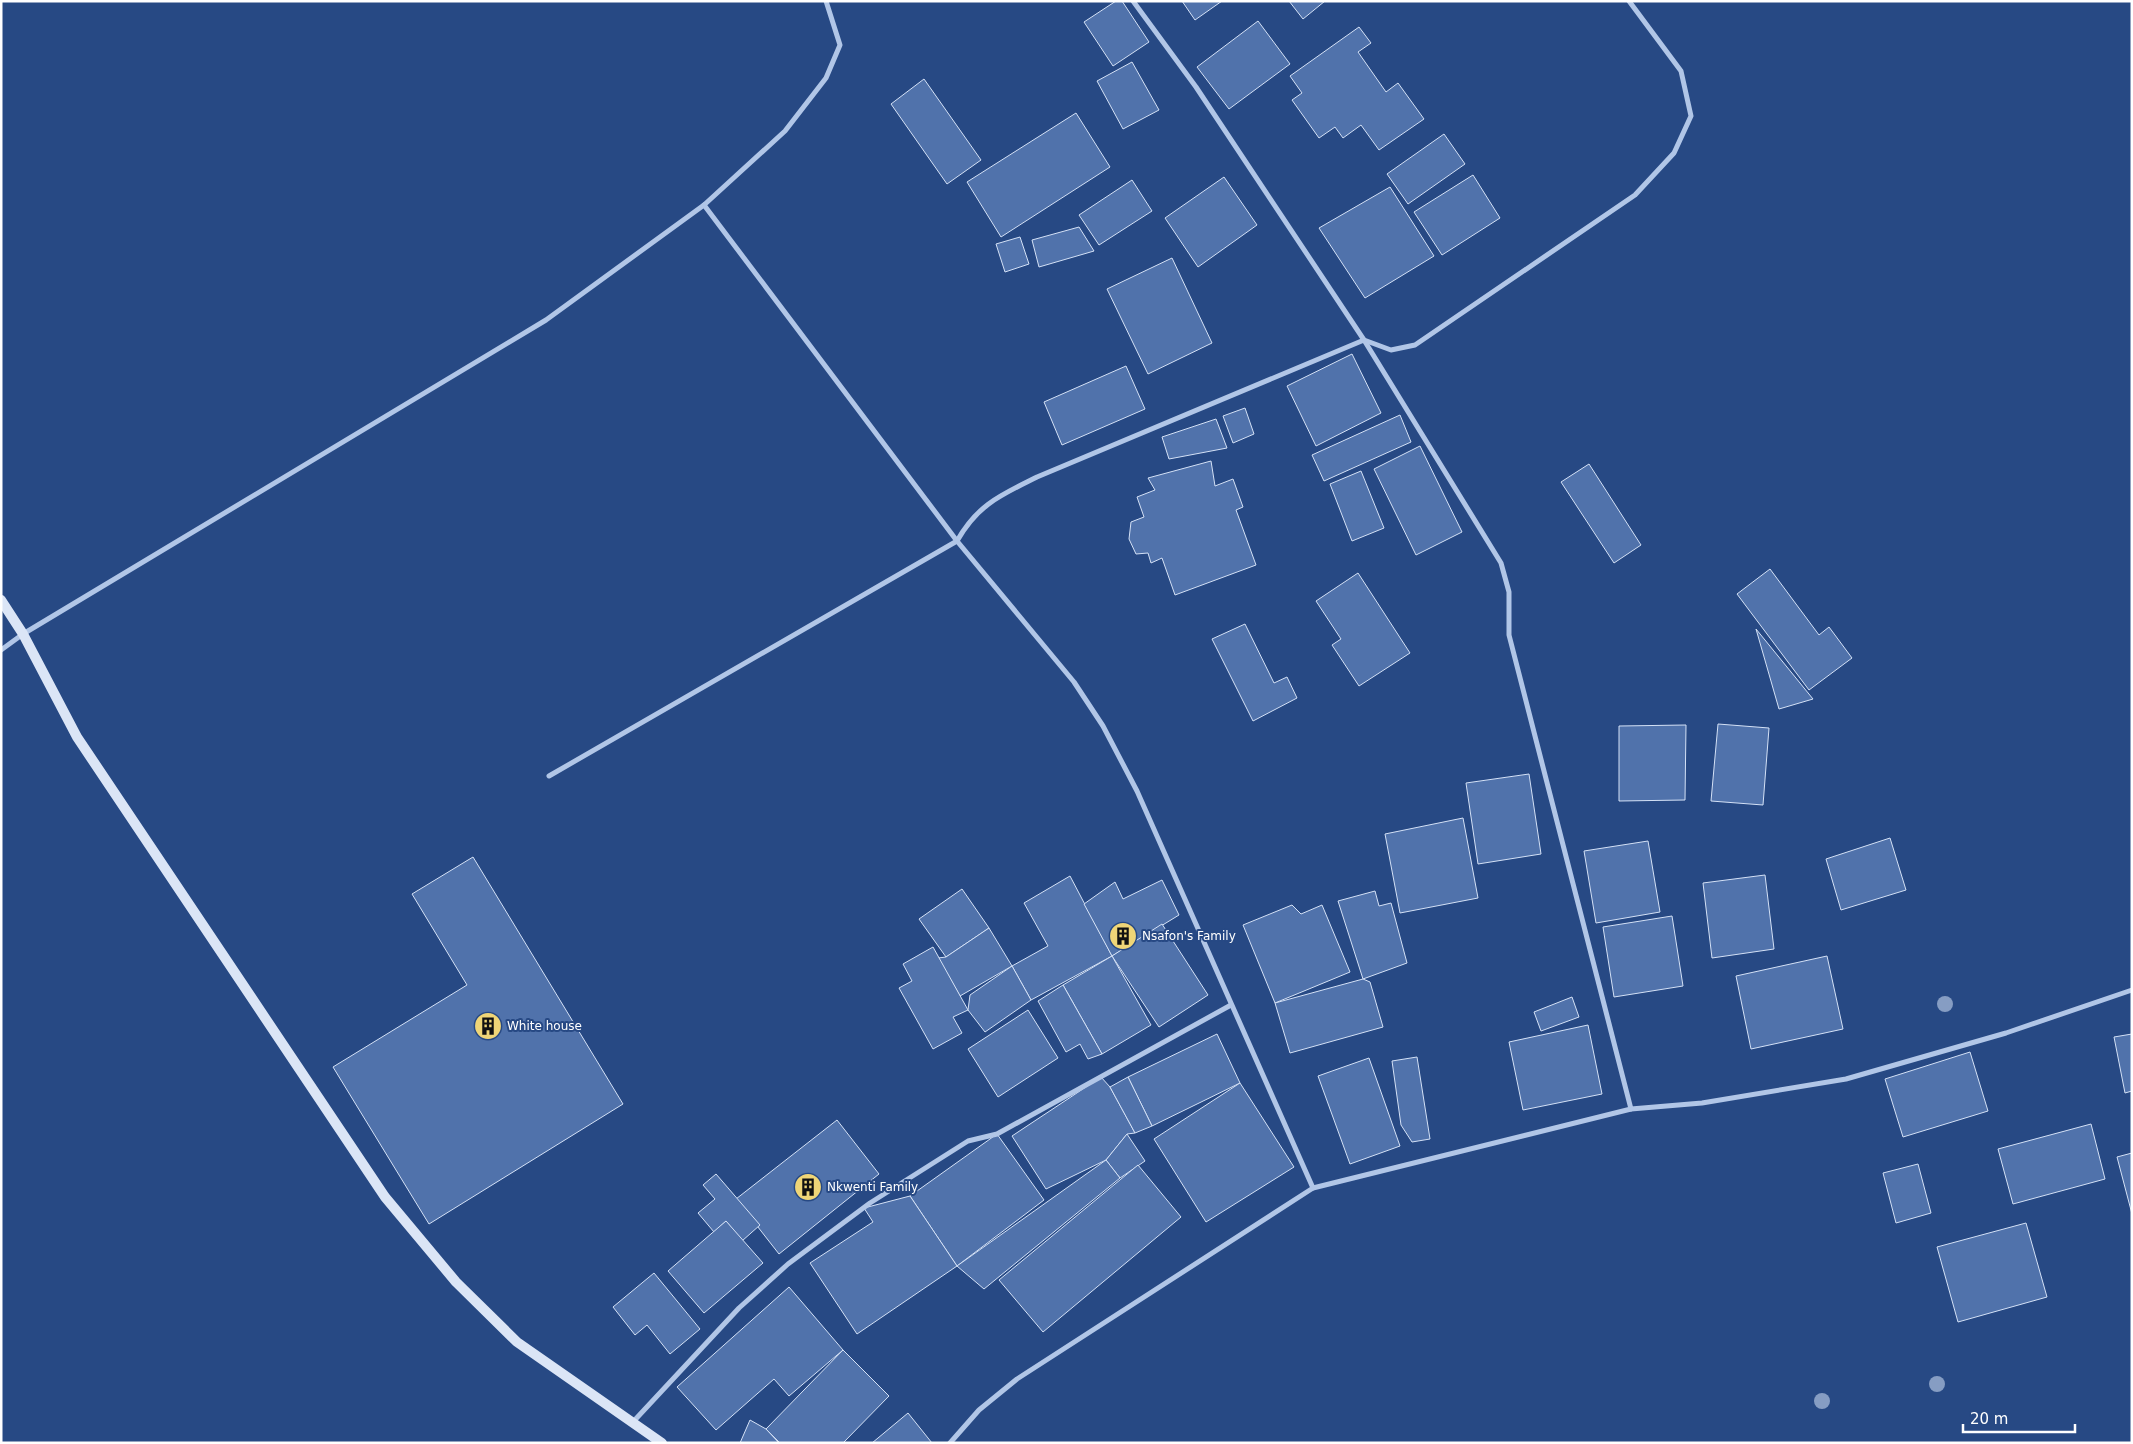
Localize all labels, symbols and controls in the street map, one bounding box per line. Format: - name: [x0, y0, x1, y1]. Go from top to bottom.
- building icon: Nsafon's Family: [1108, 921, 1138, 951]
- place label: Nsafon's Family: [1142, 929, 1236, 943]
- building icon: White house: [473, 1011, 503, 1041]
- place label: White house: [507, 1019, 582, 1033]
- building icon: Nkwenti Family: [793, 1172, 823, 1202]
- place label: Nkwenti Family: [827, 1180, 918, 1194]
- scale bar: [1963, 1402, 2076, 1434]
- text: 20 m: [1970, 1410, 2008, 1428]

